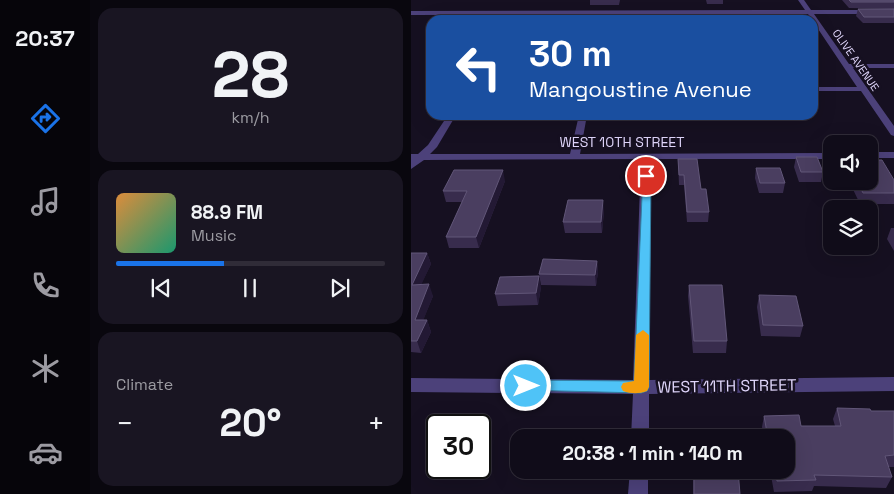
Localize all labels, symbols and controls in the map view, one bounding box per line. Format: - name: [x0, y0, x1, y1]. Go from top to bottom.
- text: 20:37: [15, 24, 75, 52]
- street label: OLIVE AVENUE: [830, 27, 882, 93]
- text: 30 m: [529, 32, 612, 76]
- text: 28: [212, 33, 289, 116]
- icon: left: [446, 35, 511, 100]
- text: Mangoustine Avenue: [529, 75, 752, 103]
- icon: directions: [28, 101, 63, 136]
- text: km/h: [231, 107, 270, 128]
- street label: WEST 10TH STREET: [560, 133, 684, 151]
- map controls: [823, 135, 878, 255]
- button: sound: [823, 135, 878, 190]
- pin: [625, 155, 667, 197]
- icon: arrive: [632, 162, 660, 190]
- icon: music: [28, 184, 63, 219]
- text: 88.9 FM: [191, 200, 263, 225]
- button: layers: [823, 200, 878, 255]
- text: Music: [191, 225, 237, 246]
- icon: phone: [28, 268, 63, 303]
- icon: previous: [147, 274, 175, 302]
- icon: pause: [236, 274, 264, 302]
- icon: next: [326, 274, 354, 302]
- icon: climate: [28, 351, 63, 386]
- position arrow: [499, 359, 551, 411]
- text: Climate: [116, 374, 173, 395]
- street label: WEST 11TH STREET: [657, 374, 797, 398]
- text: 20°: [219, 399, 282, 447]
- text: −: [116, 405, 133, 441]
- text: +: [368, 405, 385, 441]
- speed limit sign: 30: [426, 414, 491, 479]
- icon: car: [28, 435, 63, 470]
- text: 20:38 · 1 min · 140 m: [562, 441, 743, 466]

